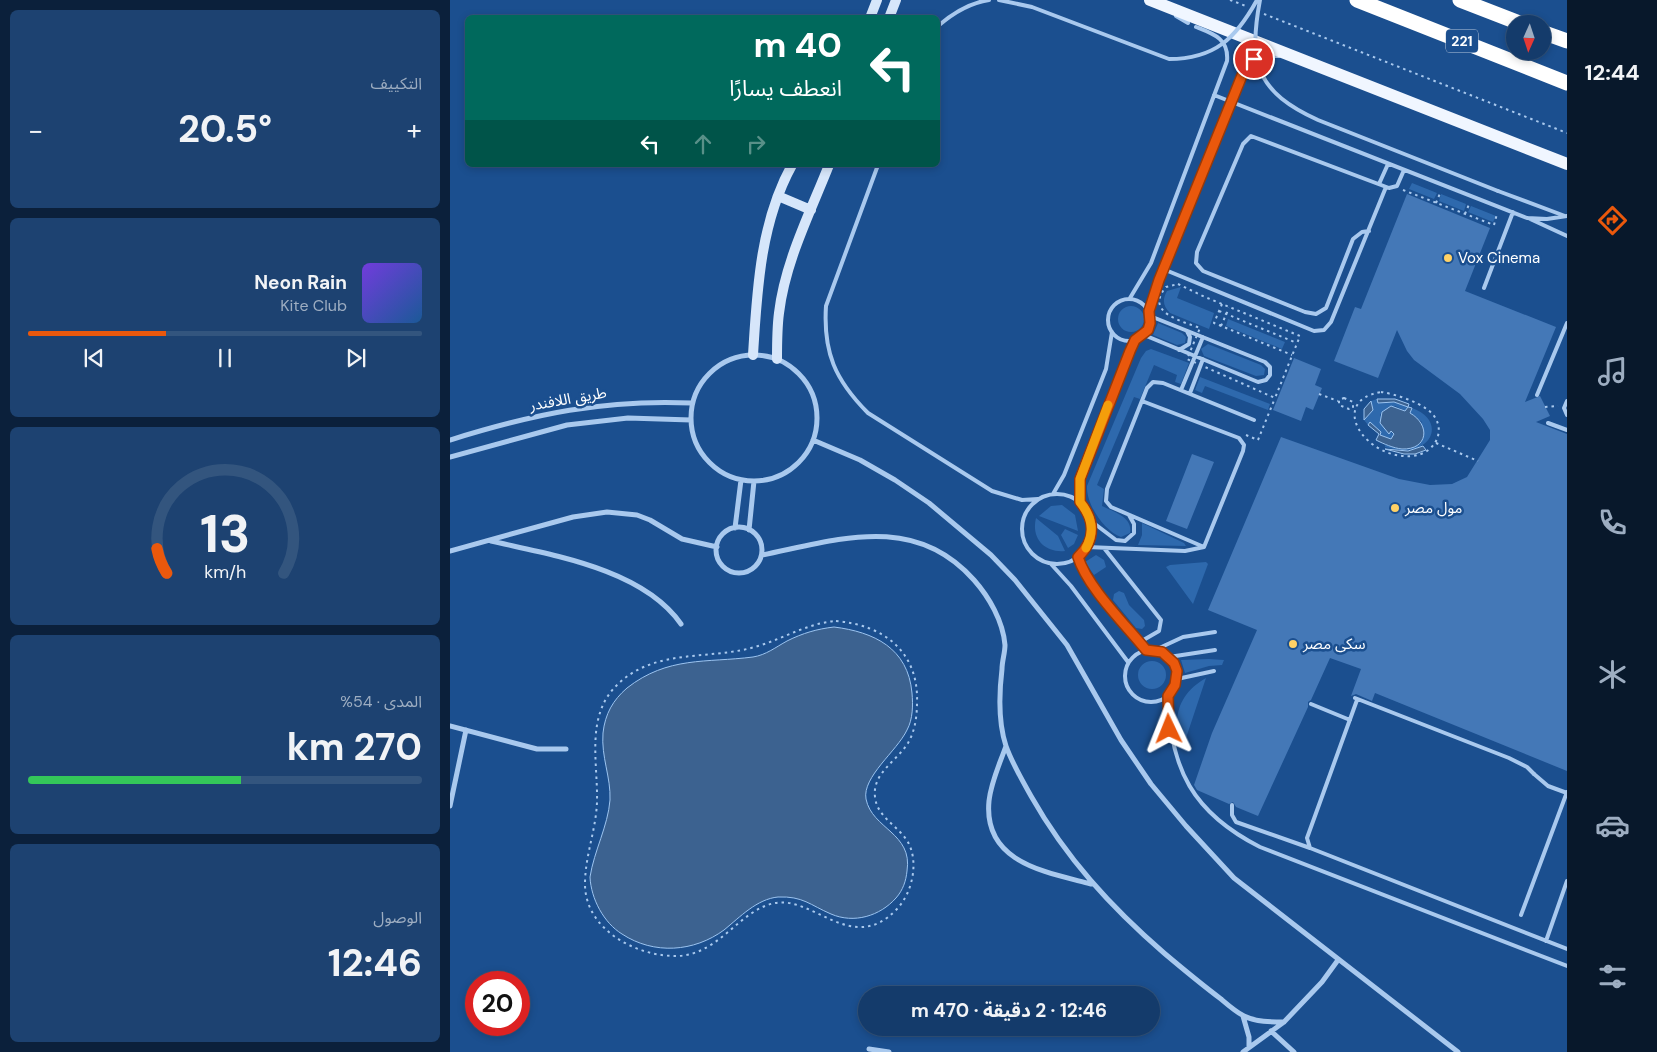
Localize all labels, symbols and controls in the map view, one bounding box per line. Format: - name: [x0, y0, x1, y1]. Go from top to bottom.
- north arrow: [1506, 15, 1551, 60]
- map controls: [1506, 15, 1551, 60]
- text: 40 m: [753, 22, 842, 68]
- road number: 221: [1446, 29, 1478, 52]
- icon: left: [860, 35, 925, 100]
- pin: [1233, 38, 1275, 80]
- icon: arrive: [1240, 45, 1268, 73]
- text: 12:44: [1585, 58, 1639, 87]
- text: التكييف: [370, 73, 422, 94]
- text: انعطف يسارًا: [729, 74, 842, 103]
- text: 20.5°: [178, 104, 272, 154]
- text: −: [28, 112, 43, 149]
- text: +: [407, 112, 422, 149]
- icon: left: [636, 130, 664, 158]
- icon: ahead: [689, 130, 717, 158]
- icon: right: [742, 130, 770, 158]
- icon: directions: [1595, 203, 1630, 238]
- place label: Vox Cinema: [1458, 248, 1540, 268]
- marker: Vox Cinema: [1442, 252, 1454, 264]
- text: Neon Rain: [254, 270, 347, 295]
- text: Kite Club: [280, 295, 347, 316]
- icon: previous: [80, 344, 108, 372]
- icon: pause: [211, 344, 239, 372]
- icon: next: [342, 344, 370, 372]
- icon: music: [1595, 354, 1630, 389]
- street label: طريق اللافندر: [527, 382, 608, 416]
- place label: مول مصر: [1404, 498, 1462, 518]
- text: 13: [200, 500, 250, 568]
- marker: مول مصر: [1389, 502, 1401, 514]
- icon: phone: [1595, 505, 1630, 540]
- text: km/h: [204, 560, 246, 584]
- place label: سكى مصر: [1302, 634, 1366, 654]
- marker: سكى مصر: [1287, 638, 1299, 650]
- icon: climate: [1595, 657, 1630, 692]
- text: المدى · 54%: [340, 691, 422, 712]
- position arrow: [1142, 702, 1194, 754]
- text: 270 km: [287, 722, 422, 772]
- icon: car: [1595, 808, 1630, 843]
- text: الوصول: [373, 907, 422, 928]
- text: 12:46: [328, 938, 422, 988]
- icon: filters: [1595, 959, 1630, 994]
- speed limit sign: 20: [465, 971, 530, 1036]
- text: 12:46 · 2 دقيقة · 470 m: [911, 998, 1107, 1023]

